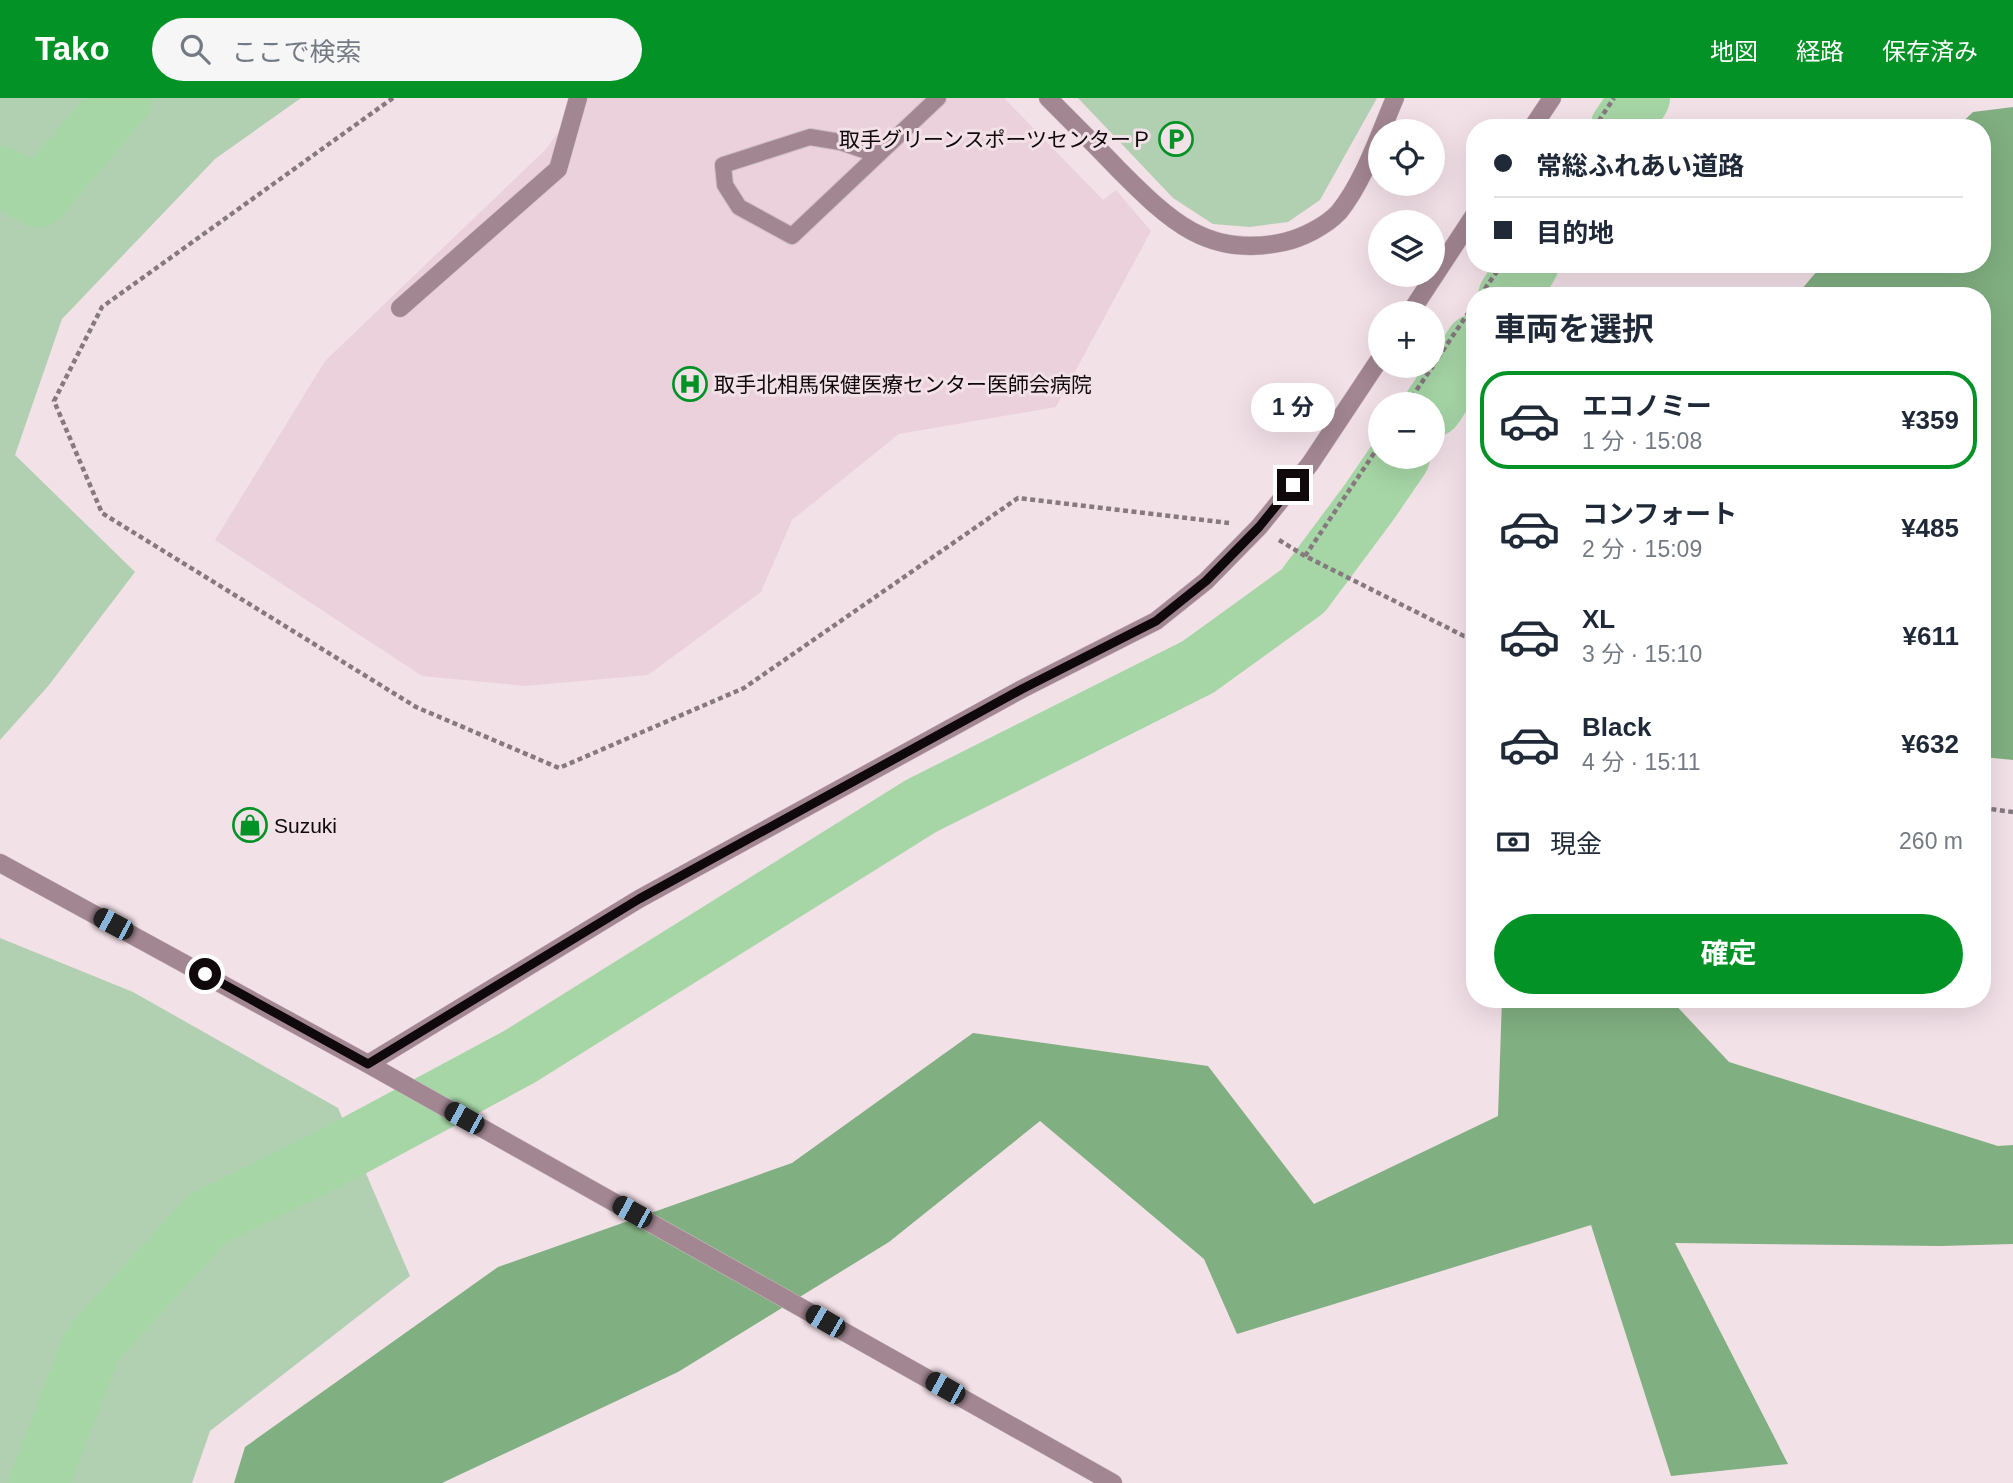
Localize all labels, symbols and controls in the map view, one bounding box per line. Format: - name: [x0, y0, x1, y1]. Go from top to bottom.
- search box: [152, 18, 642, 81]
- text: Tako: [35, 30, 110, 67]
- icon: search: [176, 30, 214, 68]
- text: ここで検索: [232, 37, 362, 67]
- text: 地図: [1710, 38, 1758, 65]
- text: 経路: [1796, 38, 1844, 65]
- text: 保存済み: [1882, 38, 1978, 65]
- map controls: [1368, 119, 1445, 469]
- button: locate: [1368, 119, 1445, 196]
- parking icon: 取手グリーンスポーツセンターＰ: [1157, 120, 1195, 158]
- place label: 取手グリーンスポーツセンターＰ: [839, 128, 1152, 151]
- text: 常総ふれあい道路: [1536, 151, 1744, 181]
- button: layers: [1368, 210, 1445, 287]
- text: 目的地: [1536, 218, 1614, 248]
- button: +: [1368, 301, 1445, 378]
- text: 車両を選択: [1494, 311, 1654, 347]
- hospital icon: 取手北相馬保健医療センター医師会病院: [671, 365, 709, 403]
- place label: 取手北相馬保健医療センター医師会病院: [714, 373, 1092, 396]
- callout: 1 分: [1251, 384, 1335, 432]
- icon: car: [1498, 389, 1561, 452]
- text: エコノミー: [1582, 391, 1712, 421]
- button: −: [1368, 392, 1445, 469]
- text: 1 分: [1272, 394, 1314, 420]
- text: ¥359: [1901, 405, 1959, 435]
- text: 1 分 · 15:08: [1582, 428, 1702, 454]
- route end: [1277, 469, 1309, 501]
- icon: car: [1498, 497, 1561, 560]
- text: コンフォート: [1582, 499, 1737, 529]
- text: ¥485: [1901, 513, 1959, 543]
- text: 2 分 · 15:09: [1582, 536, 1702, 562]
- text: XL: [1582, 604, 1615, 634]
- icon: car: [1498, 605, 1561, 668]
- text: ¥611: [1903, 621, 1959, 651]
- text: 3 分 · 15:10: [1582, 641, 1702, 667]
- text: Black: [1582, 712, 1651, 742]
- icon: car: [1498, 713, 1561, 776]
- text: ¥632: [1901, 729, 1959, 759]
- text: 4 分 · 15:11: [1582, 749, 1700, 775]
- shop icon: Suzuki: [231, 806, 269, 844]
- place label: Suzuki: [274, 814, 337, 837]
- icon: cash: [1494, 823, 1532, 861]
- text: 260 m: [1899, 828, 1963, 854]
- text: 現金: [1550, 829, 1602, 859]
- car: [90, 905, 137, 943]
- button: 確定: [1494, 914, 1963, 994]
- route start: [189, 958, 221, 990]
- car: [441, 1099, 488, 1137]
- car: [609, 1193, 656, 1231]
- car: [802, 1301, 849, 1341]
- car: [922, 1369, 969, 1407]

